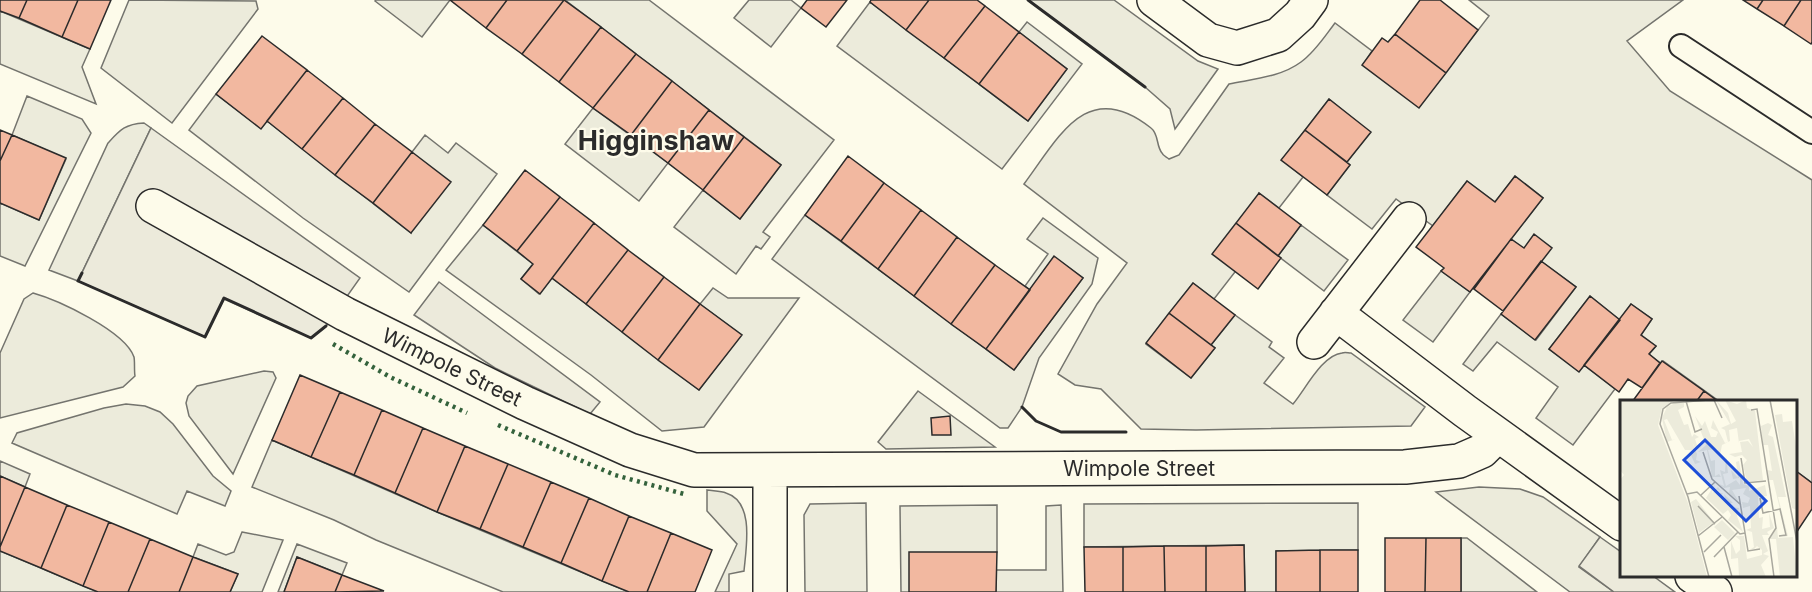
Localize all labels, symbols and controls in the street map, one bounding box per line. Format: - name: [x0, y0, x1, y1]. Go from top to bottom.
- district label: Higginshaw: [578, 124, 734, 157]
- street label: Wimpole Street: [378, 322, 526, 412]
- inset map: [1620, 400, 1797, 577]
- street label: Wimpole Street: [1063, 456, 1215, 481]

